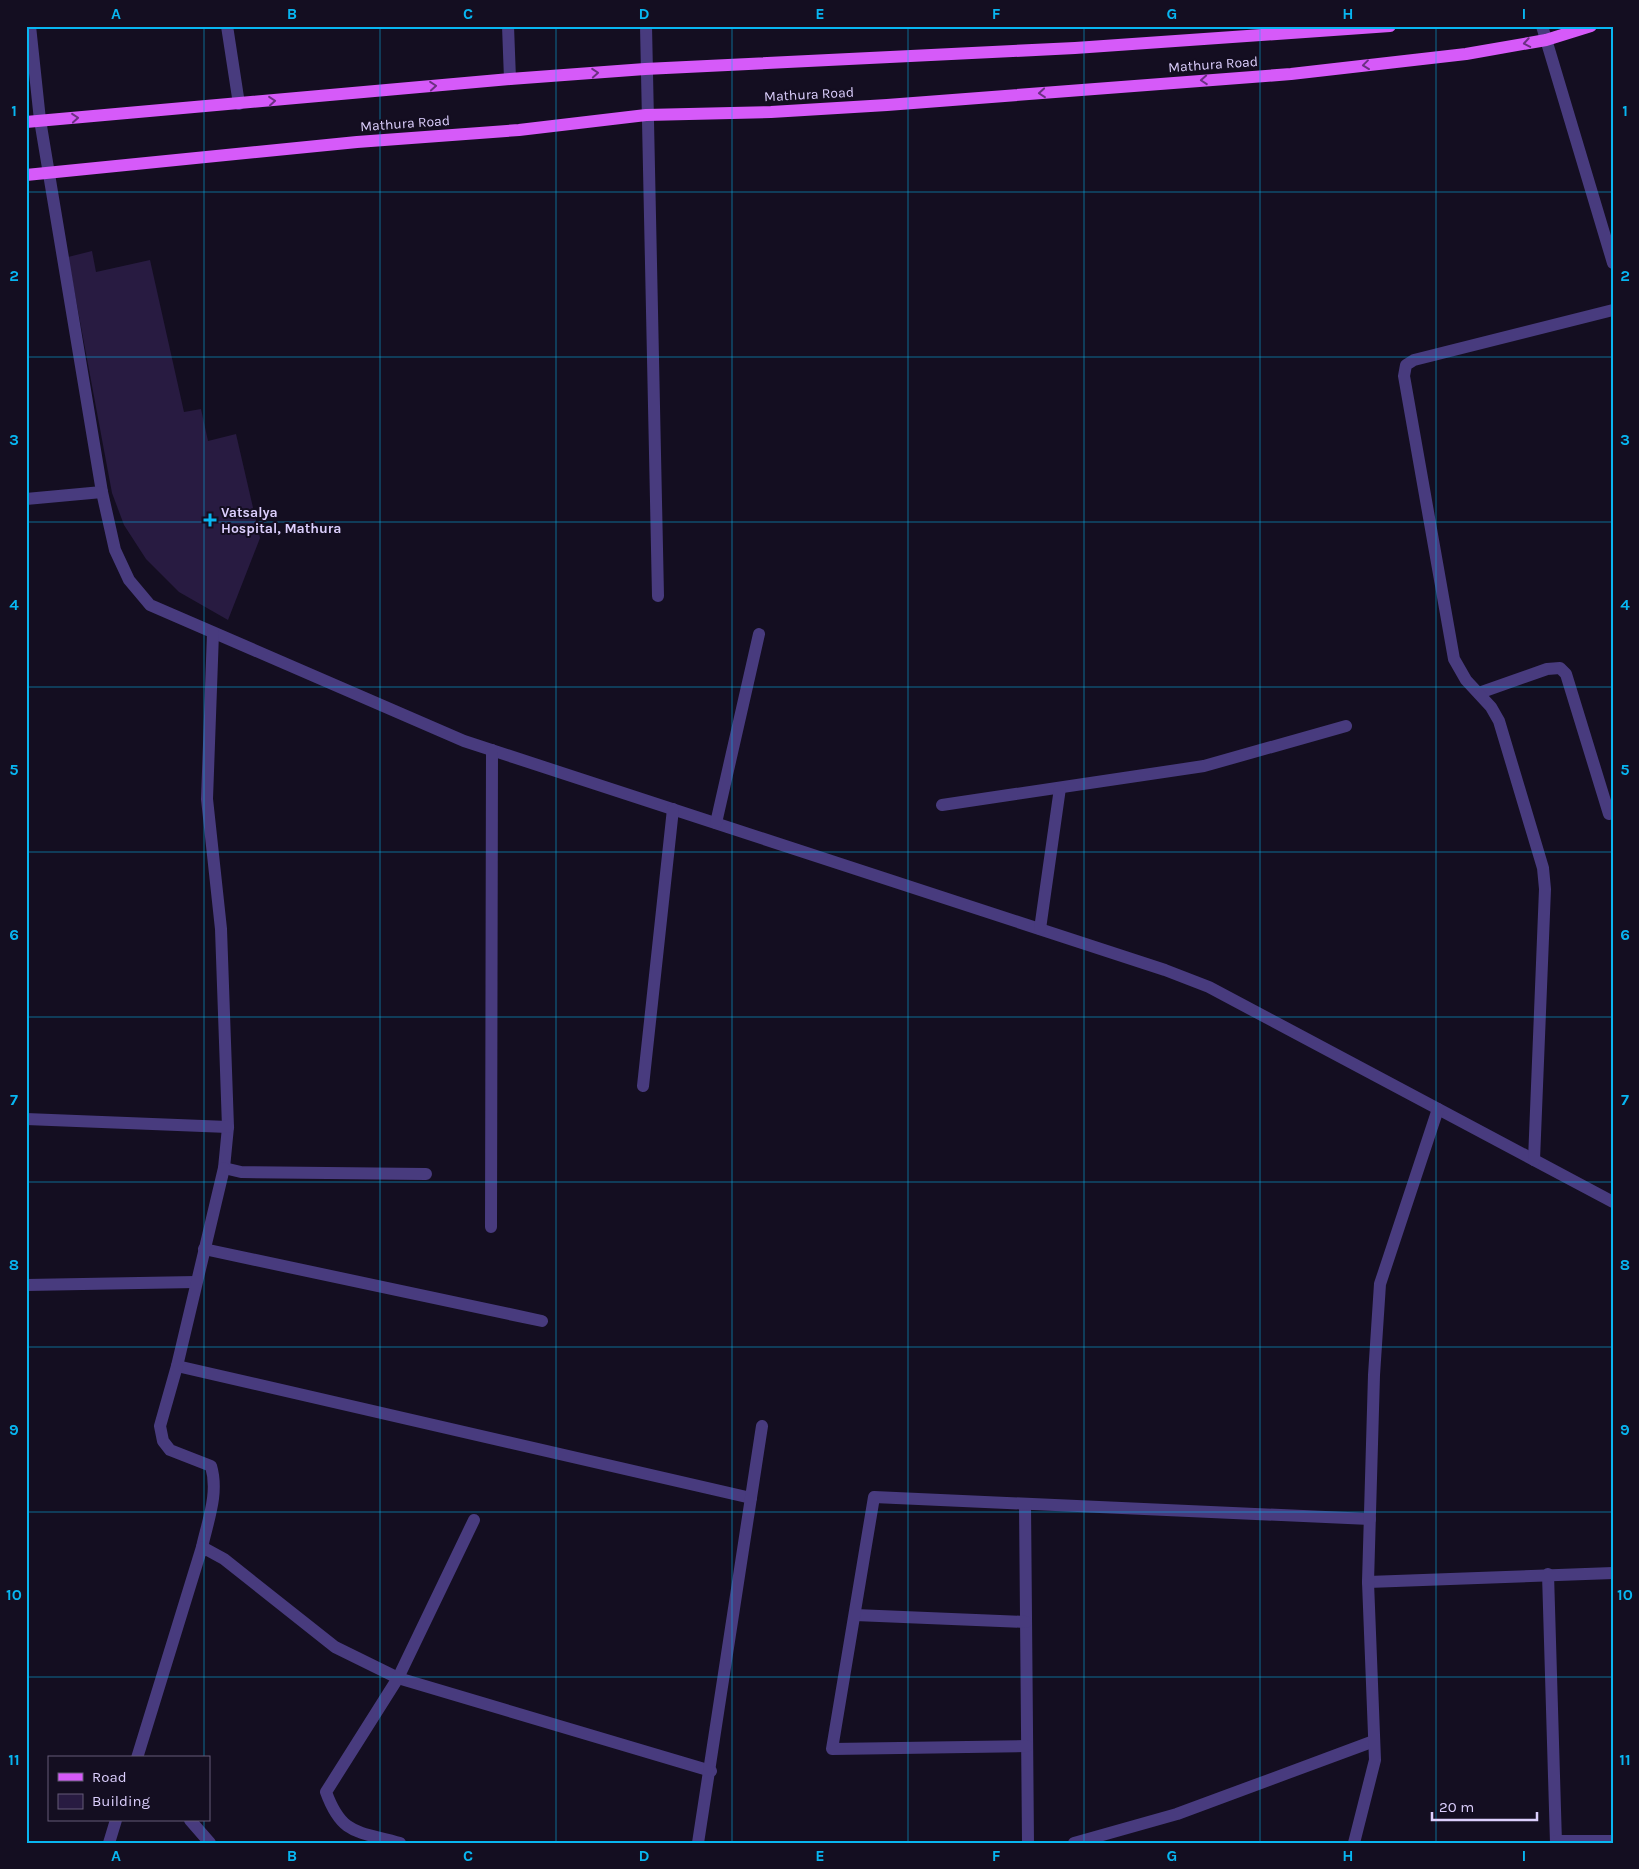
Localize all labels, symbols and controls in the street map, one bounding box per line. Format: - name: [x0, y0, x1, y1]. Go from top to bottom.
- text: A: [111, 4, 121, 23]
- text: B: [287, 4, 297, 23]
- text: C: [463, 4, 473, 23]
- text: D: [639, 4, 650, 23]
- text: E: [815, 4, 825, 23]
- text: F: [992, 4, 1001, 23]
- text: G: [1167, 4, 1177, 23]
- text: H: [1342, 4, 1354, 23]
- text: I: [1522, 4, 1526, 23]
- one-way arrow: [1522, 37, 1531, 48]
- street label: Mathura Road: [1168, 53, 1259, 76]
- one-way arrow: [1362, 59, 1370, 70]
- one-way arrow: [592, 67, 600, 78]
- one-way arrow: [1200, 74, 1208, 85]
- one-way arrow: [430, 81, 438, 92]
- street label: Mathura Road: [764, 84, 854, 105]
- one-way arrow: [1038, 88, 1046, 99]
- one-way arrow: [268, 96, 276, 107]
- text: 1: [11, 101, 17, 120]
- text: 1: [1622, 101, 1628, 120]
- one-way arrow: [71, 112, 79, 123]
- street label: Mathura Road: [360, 112, 451, 135]
- text: 2: [9, 266, 19, 285]
- text: 2: [1620, 266, 1630, 285]
- text: 3: [9, 430, 19, 449]
- text: 3: [1620, 430, 1630, 449]
- place label: Vatsalya Hospital, Mathura: [221, 504, 342, 537]
- marker: Vatsalya Hospital, Mathura: [203, 513, 217, 527]
- text: 4: [9, 595, 19, 614]
- text: 4: [1620, 595, 1630, 614]
- text: 5: [9, 760, 19, 779]
- text: 5: [1620, 760, 1630, 779]
- text: 6: [9, 925, 19, 944]
- text: 6: [1620, 925, 1630, 944]
- text: 7: [10, 1090, 18, 1109]
- text: 7: [1621, 1090, 1629, 1109]
- text: 8: [9, 1255, 19, 1274]
- text: 8: [1620, 1255, 1630, 1274]
- text: 9: [9, 1420, 19, 1439]
- text: 9: [1620, 1420, 1630, 1439]
- text: 10: [6, 1585, 22, 1604]
- text: 10: [1617, 1585, 1633, 1604]
- text: 11: [8, 1750, 20, 1769]
- text: 11: [1619, 1750, 1631, 1769]
- legend: [48, 1756, 210, 1822]
- text: Road: [92, 1768, 127, 1786]
- scale bar: [1432, 1789, 1536, 1821]
- text: Building: [92, 1792, 150, 1810]
- text: 20 m: [1439, 1798, 1474, 1816]
- text: A: [111, 1846, 121, 1865]
- text: B: [287, 1846, 297, 1865]
- text: C: [463, 1846, 473, 1865]
- text: D: [639, 1846, 650, 1865]
- text: E: [815, 1846, 825, 1865]
- text: F: [992, 1846, 1001, 1865]
- text: G: [1167, 1846, 1177, 1865]
- text: H: [1342, 1846, 1354, 1865]
- text: I: [1522, 1846, 1526, 1865]

